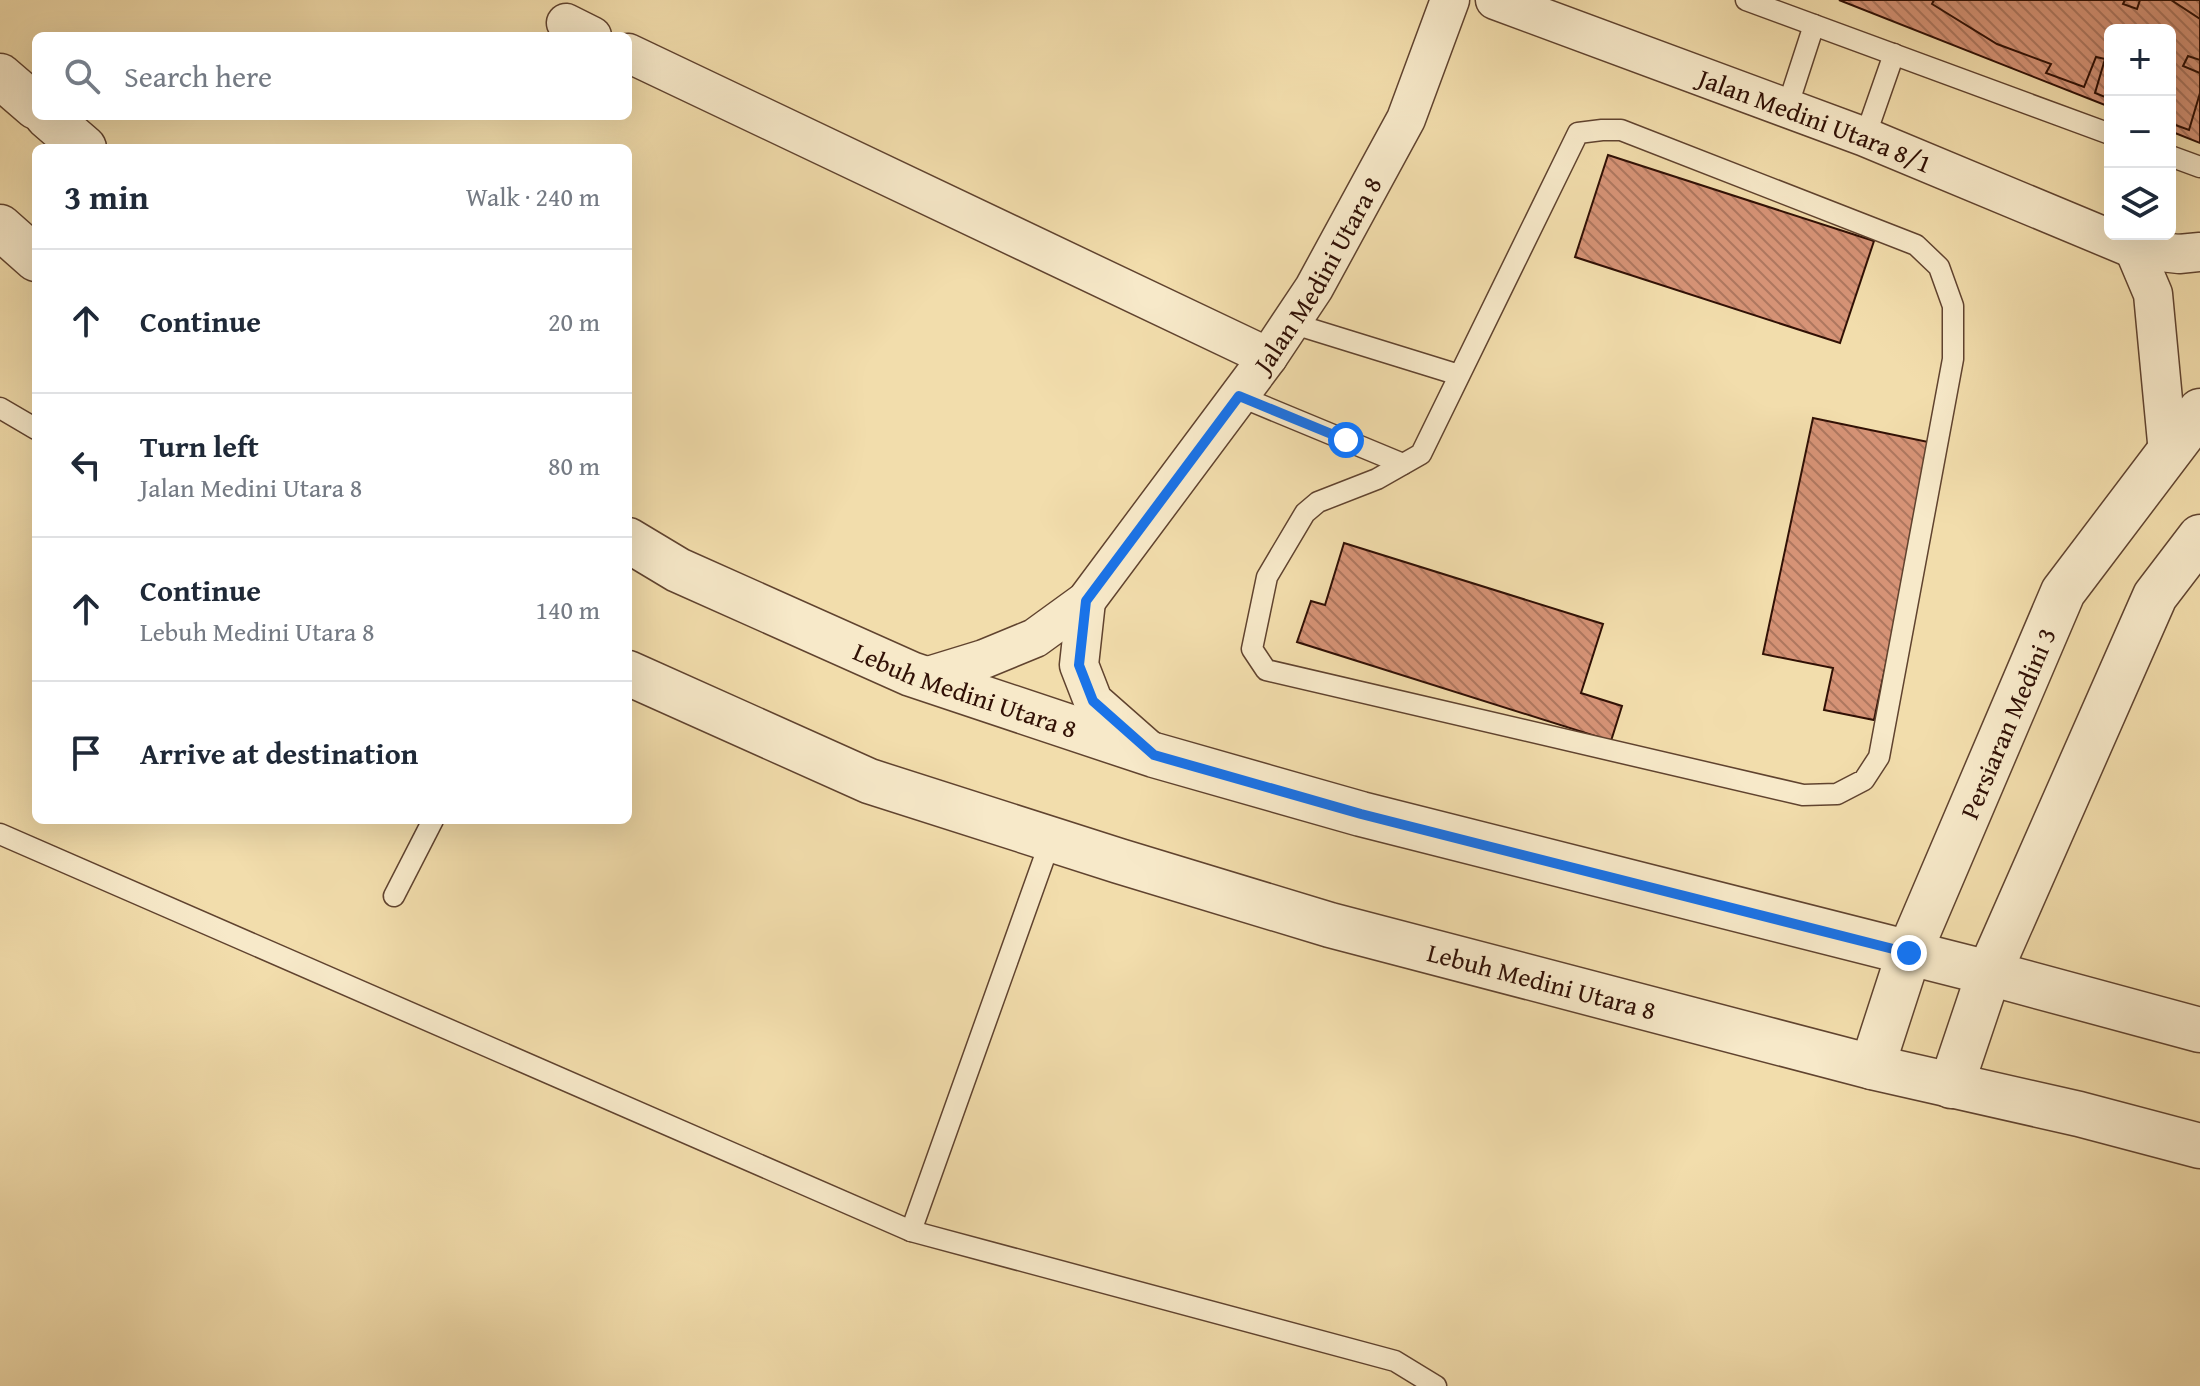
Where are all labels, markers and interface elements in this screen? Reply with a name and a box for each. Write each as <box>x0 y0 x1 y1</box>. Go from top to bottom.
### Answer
map controls <box>2104 24 2176 240</box>
button: + <box>2104 24 2176 96</box>
search box <box>32 32 632 120</box>
icon: search <box>60 54 104 98</box>
text: Search here <box>124 54 272 98</box>
street label: Jalan Medini Utara 8/1 <box>1690 56 1938 182</box>
button: − <box>2104 96 2176 168</box>
button: layers <box>2104 168 2176 240</box>
street label: Jalan Medini Utara 8 <box>1242 169 1391 383</box>
text: 3 min <box>64 172 149 221</box>
text: Walk · 240 m <box>466 177 600 216</box>
icon: ahead <box>64 299 108 343</box>
text: Continue <box>140 299 261 343</box>
text: 20 m <box>548 302 600 341</box>
route start <box>1328 422 1364 458</box>
text: Turn left <box>140 424 259 468</box>
icon: left <box>64 443 108 487</box>
text: 80 m <box>548 446 600 485</box>
text: Jalan Medini Utara 8 <box>140 468 362 507</box>
text: Continue <box>140 568 261 612</box>
icon: ahead <box>64 587 108 631</box>
text: 140 m <box>535 590 600 629</box>
text: Lebuh Medini Utara 8 <box>140 612 375 651</box>
street label: Persiaran Medini 3 <box>1949 621 2065 825</box>
street label: Lebuh Medini Utara 8 <box>847 631 1082 748</box>
icon: arrive <box>64 731 108 775</box>
text: Arrive at destination <box>140 731 418 775</box>
street label: Lebuh Medini Utara 8 <box>1423 932 1660 1029</box>
route end <box>1891 935 1927 971</box>

